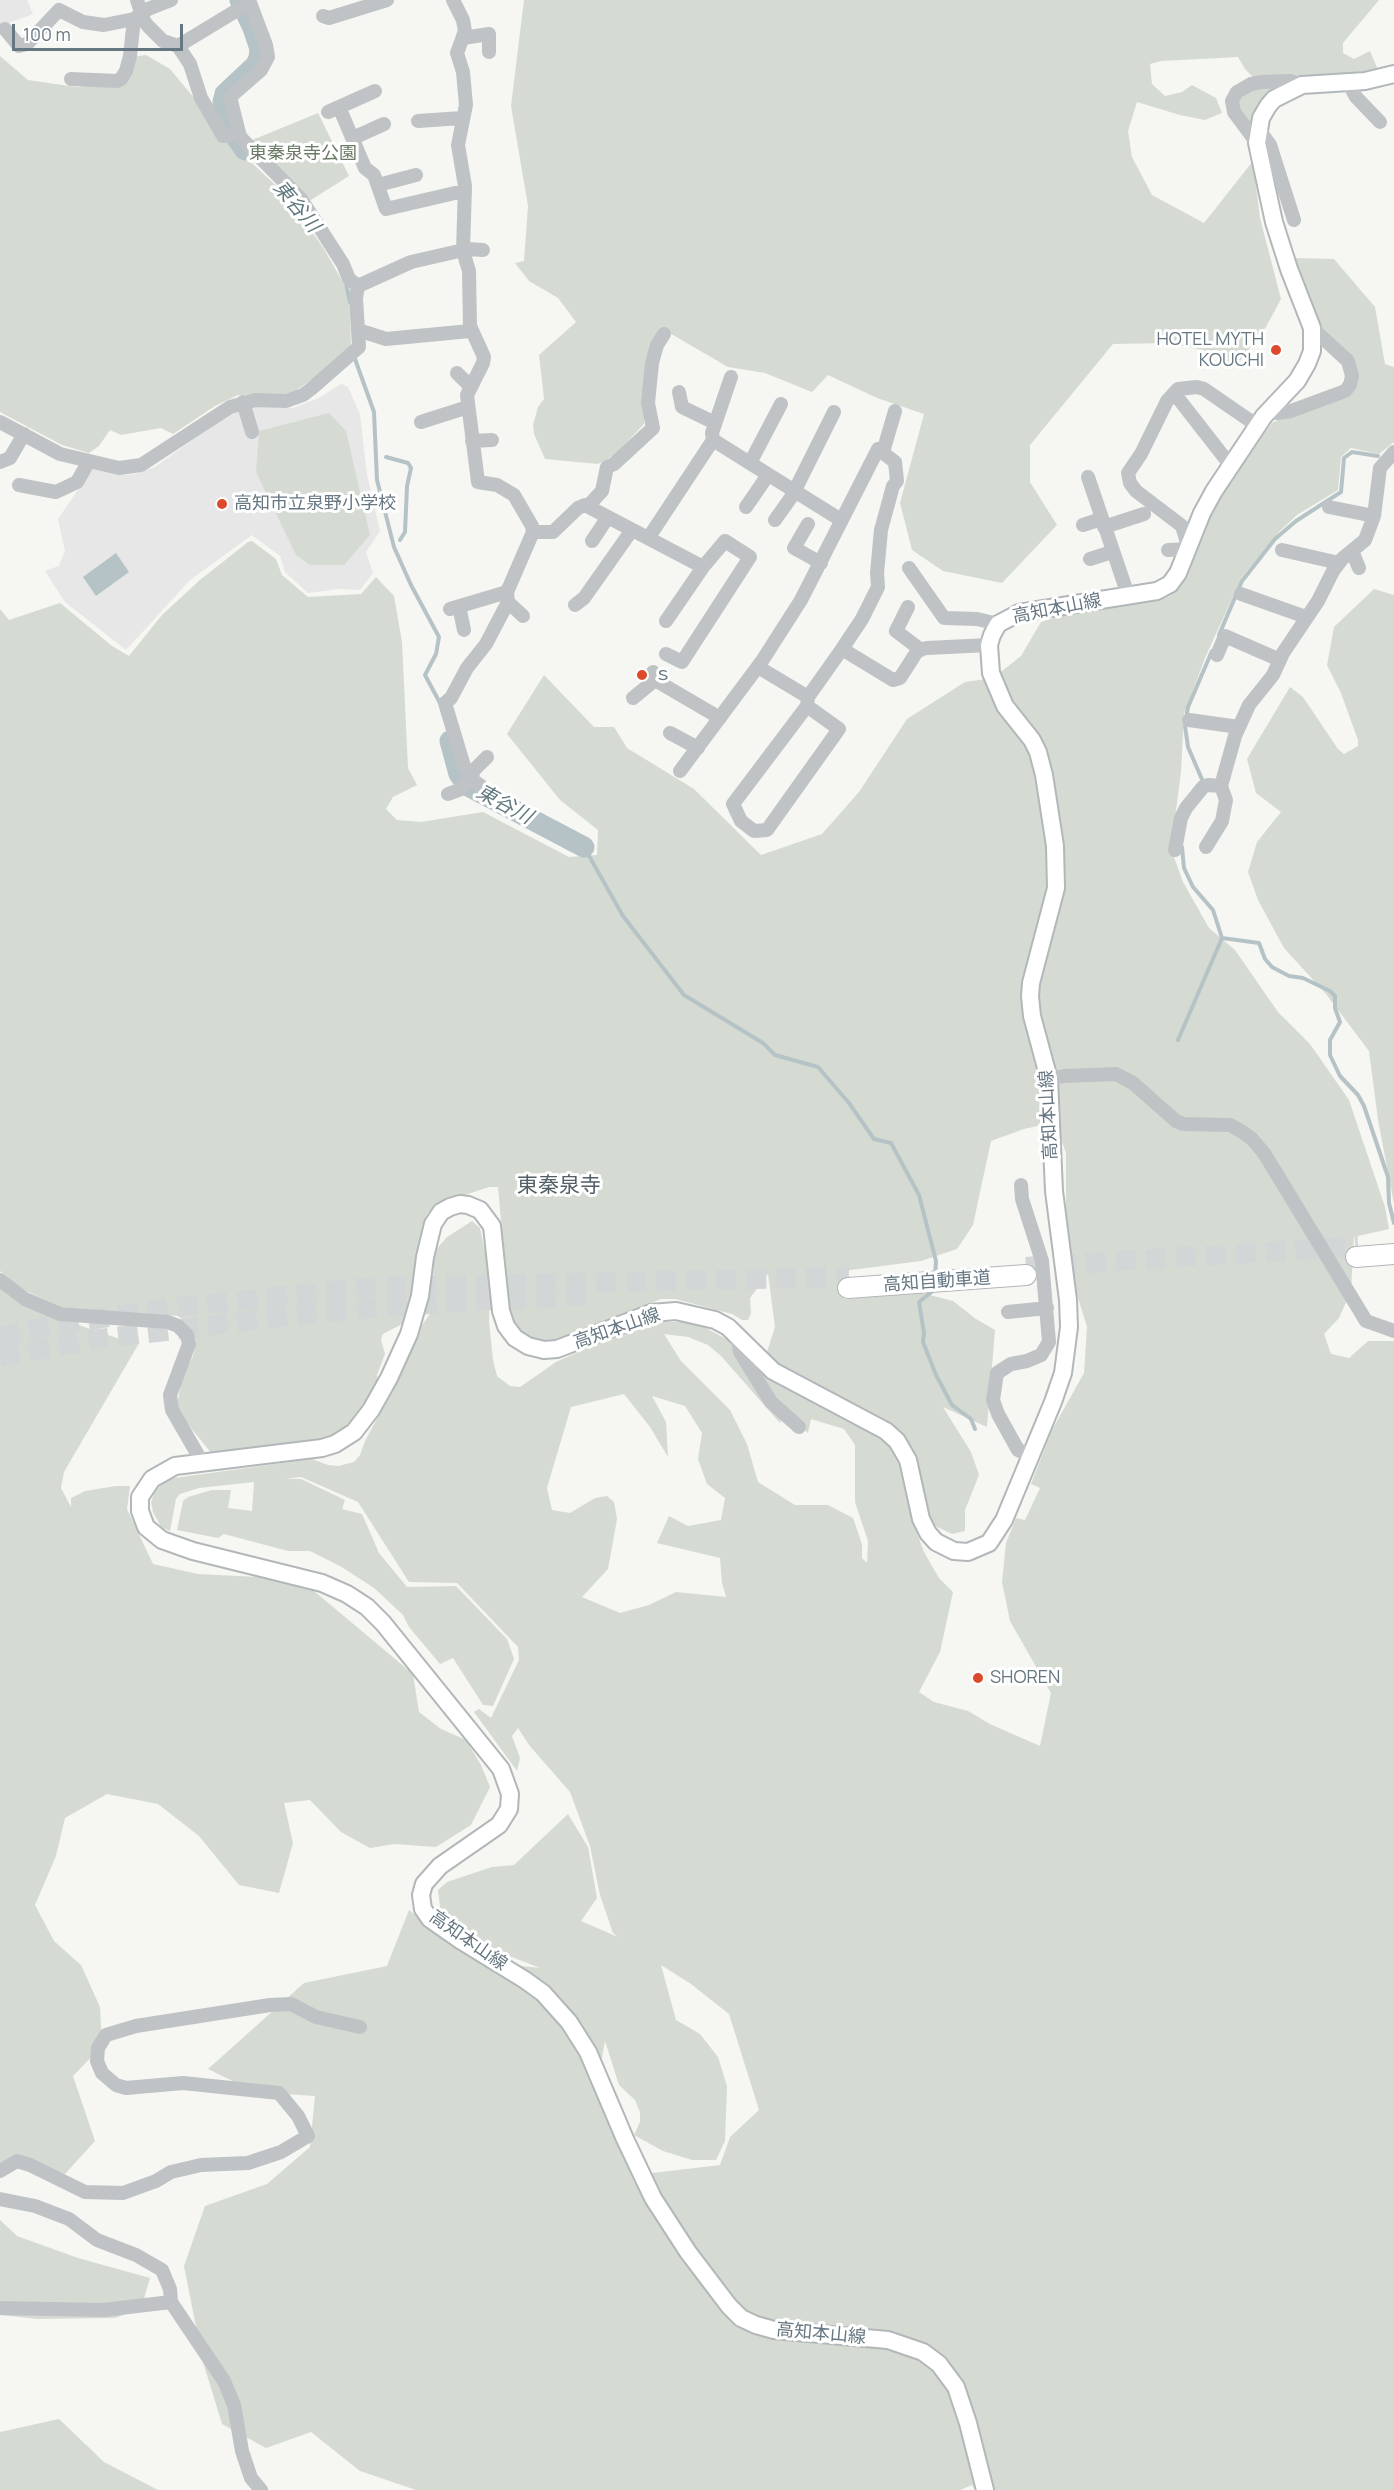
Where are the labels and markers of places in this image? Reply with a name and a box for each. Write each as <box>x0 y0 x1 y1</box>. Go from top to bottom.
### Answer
place label: HOTEL MYTH KOUCHI <box>1156 329 1264 372</box>
marker: HOTEL MYTH KOUCHI <box>1269 343 1283 357</box>
place label: 高知市立泉野小学校 <box>234 493 396 515</box>
marker: 高知市立泉野小学校 <box>215 497 229 511</box>
place label: ｓ <box>654 664 672 686</box>
marker: ｓ <box>635 668 649 682</box>
place label: SHOREN <box>990 1667 1060 1689</box>
marker: SHOREN <box>971 1671 985 1685</box>

